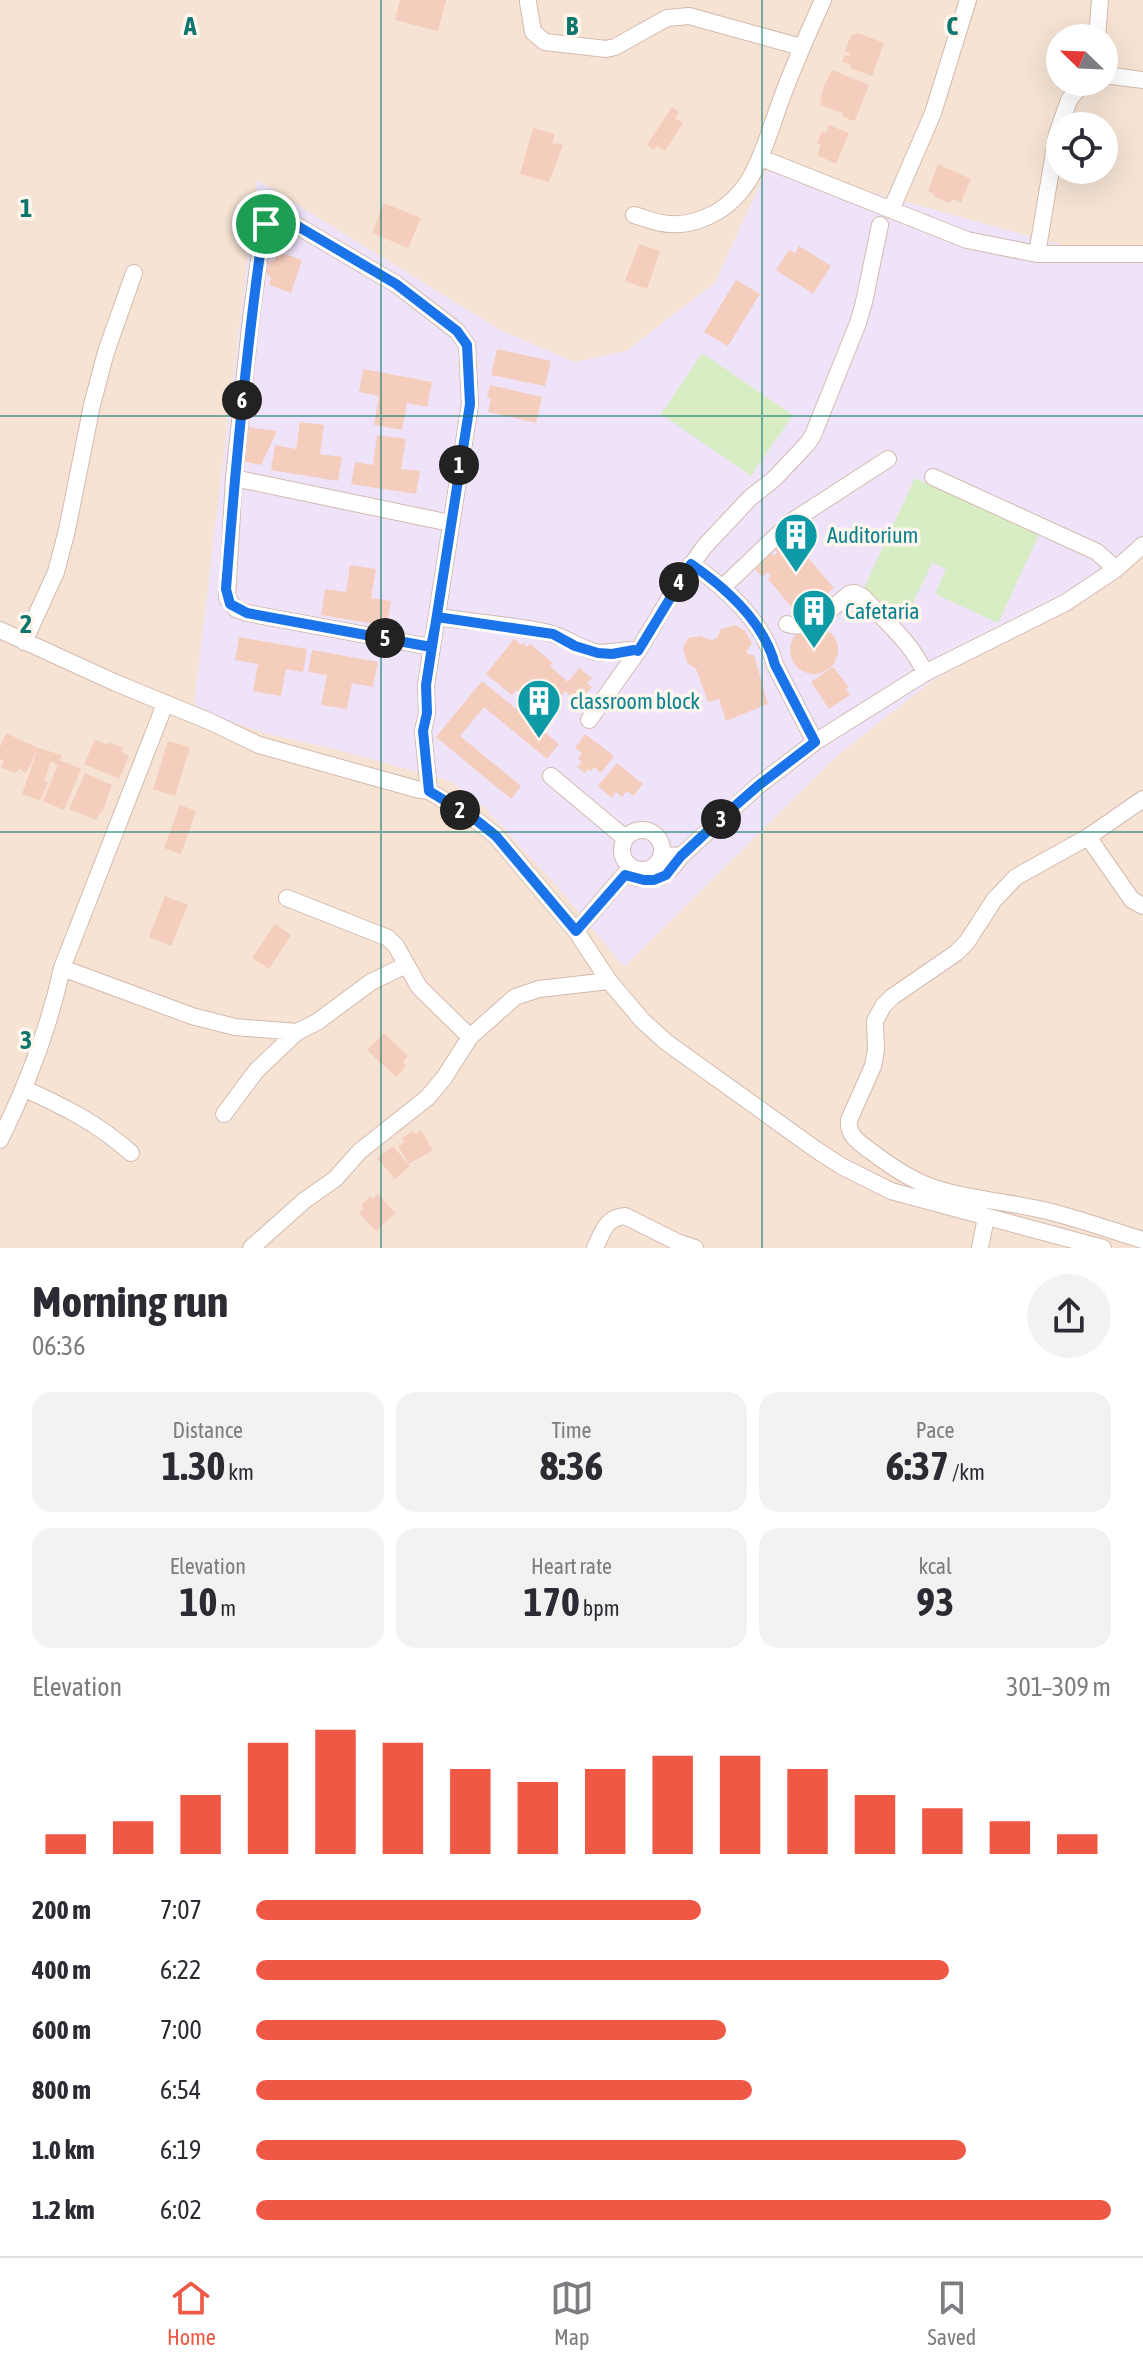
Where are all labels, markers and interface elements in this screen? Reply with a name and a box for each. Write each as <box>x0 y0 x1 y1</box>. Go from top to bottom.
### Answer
text: A <box>183 11 197 41</box>
text: B <box>566 11 579 41</box>
text: C <box>946 11 958 41</box>
north arrow <box>1046 24 1118 96</box>
map controls <box>1046 24 1118 184</box>
button: locate <box>1046 112 1118 184</box>
pin <box>232 190 300 258</box>
text: 1 <box>20 193 32 223</box>
icon: arrive <box>244 202 288 246</box>
pin: 6 <box>222 380 262 420</box>
text: 6 <box>237 387 247 413</box>
pin: 1 <box>439 445 479 485</box>
text: 1 <box>454 452 464 478</box>
building icon: Auditorium <box>772 511 820 574</box>
place label: Auditorium <box>827 522 918 548</box>
pin: 4 <box>659 562 699 602</box>
text: 4 <box>674 569 684 595</box>
building icon: Cafetaria <box>790 587 838 650</box>
place label: Cafetaria <box>845 598 920 624</box>
text: 2 <box>20 609 32 639</box>
pin: 5 <box>365 618 405 658</box>
text: 5 <box>380 625 390 651</box>
building icon: classroom block <box>515 677 563 740</box>
place label: classroom block <box>570 688 700 714</box>
pin: 2 <box>440 790 480 830</box>
text: 2 <box>455 797 465 823</box>
pin: 3 <box>701 799 741 839</box>
text: 3 <box>716 806 726 832</box>
text: 3 <box>20 1025 32 1055</box>
button: share <box>1027 1274 1111 1358</box>
text: Morning run <box>32 1276 228 1326</box>
text: 06:36 <box>32 1331 86 1361</box>
text: Distance <box>173 1417 243 1443</box>
text: Time <box>551 1417 592 1443</box>
text: Pace <box>916 1417 955 1443</box>
text: 1.30 <box>162 1443 225 1488</box>
text: 8:36 <box>540 1443 603 1488</box>
text: 6:37 <box>885 1443 949 1488</box>
text: km <box>225 1459 254 1485</box>
text: /km <box>949 1459 985 1485</box>
text: Elevation <box>170 1553 246 1579</box>
text: Heart rate <box>531 1553 612 1579</box>
text: kcal <box>918 1553 952 1579</box>
text: 10 <box>180 1579 217 1624</box>
text: 170 <box>523 1579 580 1624</box>
text: 93 <box>916 1579 954 1624</box>
text: m <box>217 1595 236 1621</box>
text: bpm <box>580 1595 620 1621</box>
text: Elevation <box>32 1672 122 1702</box>
text: 301–309 m <box>1006 1672 1111 1702</box>
text: 200 m <box>32 1895 91 1925</box>
text: 7:07 <box>160 1895 202 1925</box>
text: 400 m <box>32 1955 91 1985</box>
text: 6:22 <box>160 1955 201 1985</box>
text: 600 m <box>32 2015 91 2045</box>
text: 7:00 <box>160 2015 202 2045</box>
text: 800 m <box>32 2075 91 2105</box>
text: 6:54 <box>160 2075 201 2105</box>
text: 1.0 km <box>32 2135 95 2165</box>
text: 6:19 <box>160 2135 201 2165</box>
text: 1.2 km <box>32 2195 95 2225</box>
text: 6:02 <box>160 2195 202 2225</box>
tab: Home <box>167 2276 216 2350</box>
tab: Map <box>550 2276 594 2350</box>
tab: Saved <box>927 2276 976 2350</box>

